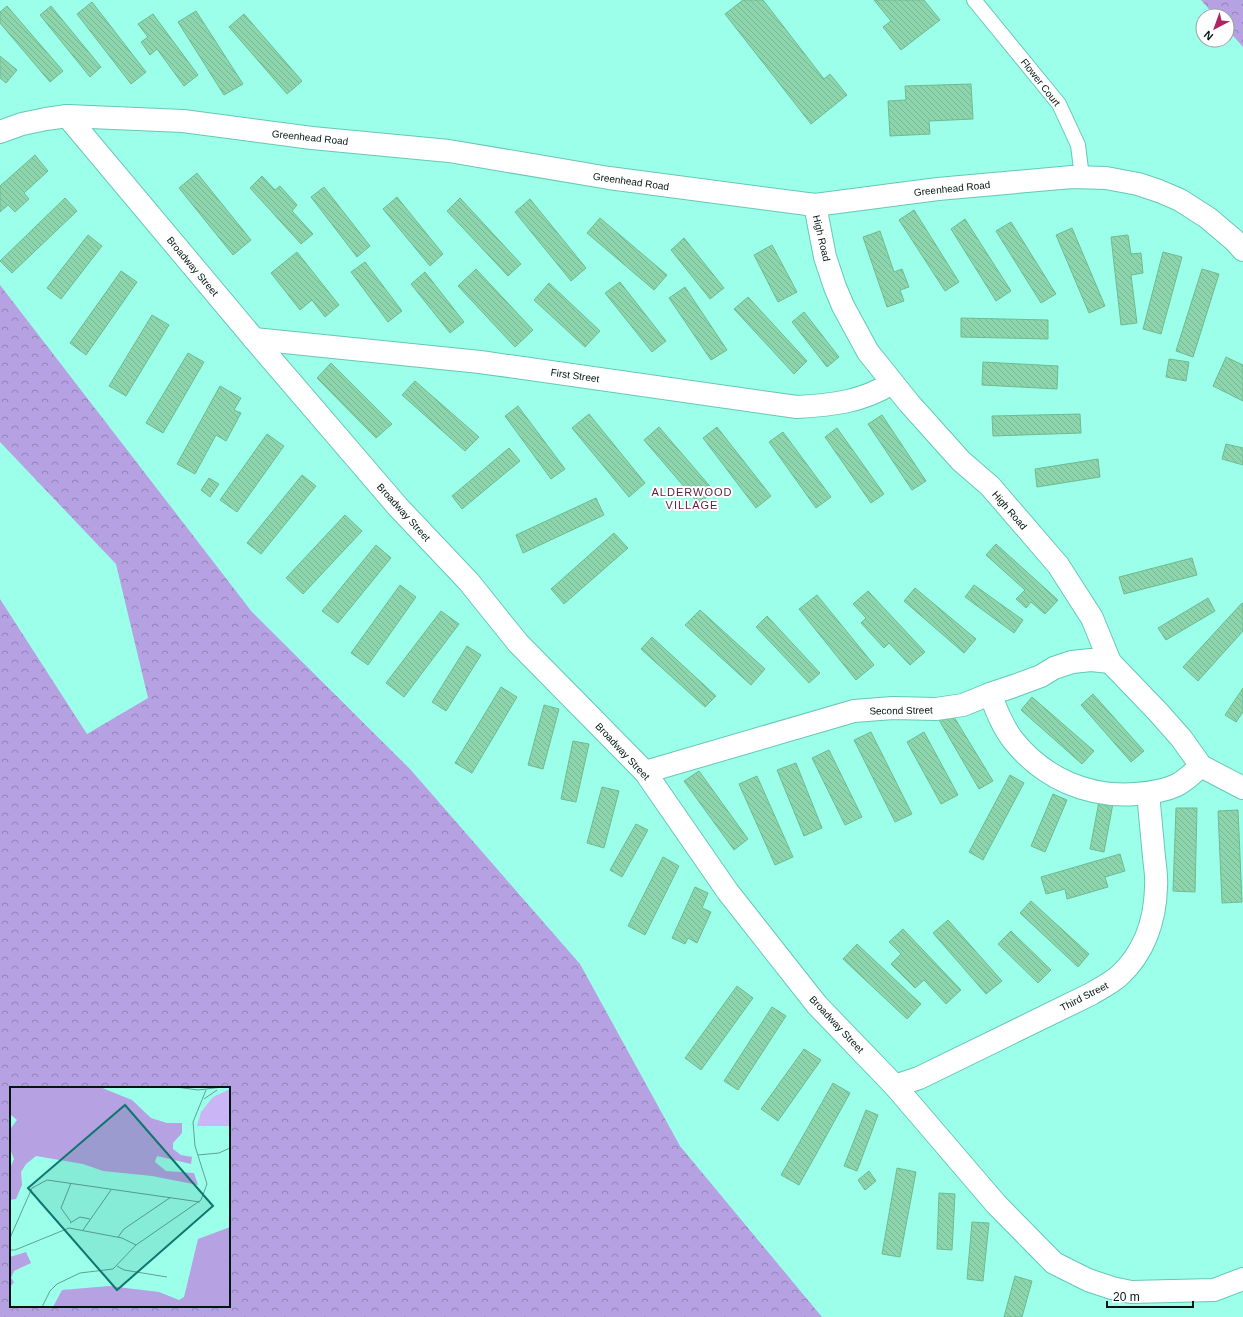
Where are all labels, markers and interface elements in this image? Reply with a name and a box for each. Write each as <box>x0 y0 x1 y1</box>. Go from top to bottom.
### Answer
north arrow <box>1195 8 1235 48</box>
text: N <box>1201 28 1215 43</box>
street label: Flower Court <box>1019 56 1063 108</box>
street label: Greenhead Road <box>271 128 349 147</box>
street label: Greenhead Road <box>592 171 670 192</box>
street label: Greenhead Road <box>913 179 991 198</box>
street label: High Road <box>811 214 832 262</box>
street label: Broadway Street <box>165 234 221 298</box>
street label: First Street <box>550 367 600 384</box>
street label: Broadway Street <box>375 481 433 544</box>
district label: ALDERWOOD VILLAGE <box>652 486 732 511</box>
street label: High Road <box>990 489 1029 532</box>
street label: Second Street <box>869 704 933 717</box>
street label: Broadway Street <box>593 721 652 782</box>
street label: Third Street <box>1058 980 1110 1013</box>
street label: Broadway Street <box>807 994 866 1055</box>
inset map <box>10 1087 230 1307</box>
scale bar <box>1107 1283 1193 1309</box>
text: 20 m <box>1113 1290 1140 1304</box>

